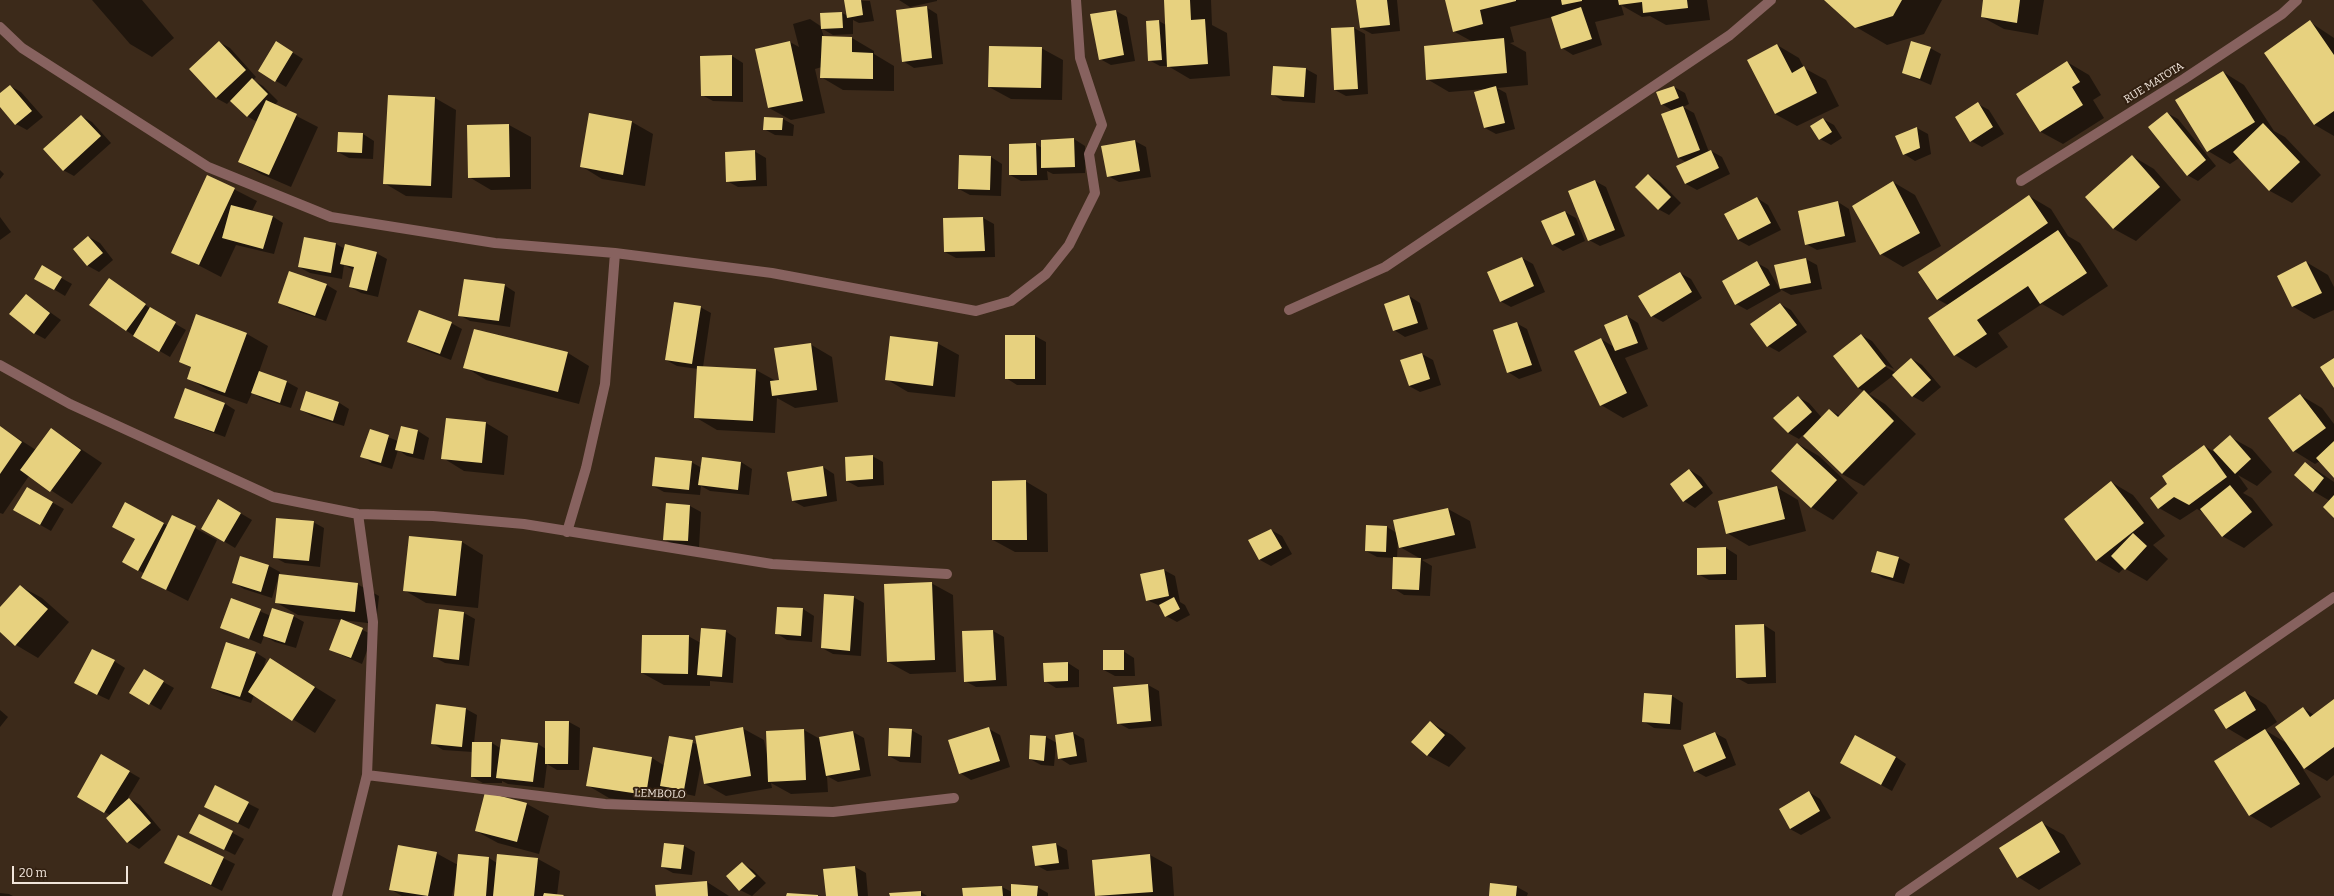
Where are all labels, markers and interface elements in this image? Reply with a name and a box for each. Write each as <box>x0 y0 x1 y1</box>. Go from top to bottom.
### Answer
street label: RUE MATOTA <box>2122 59 2186 107</box>
street label: LEMBOLO <box>634 787 686 801</box>
scale bar <box>14 858 130 884</box>
text: 20 m <box>19 866 47 880</box>

